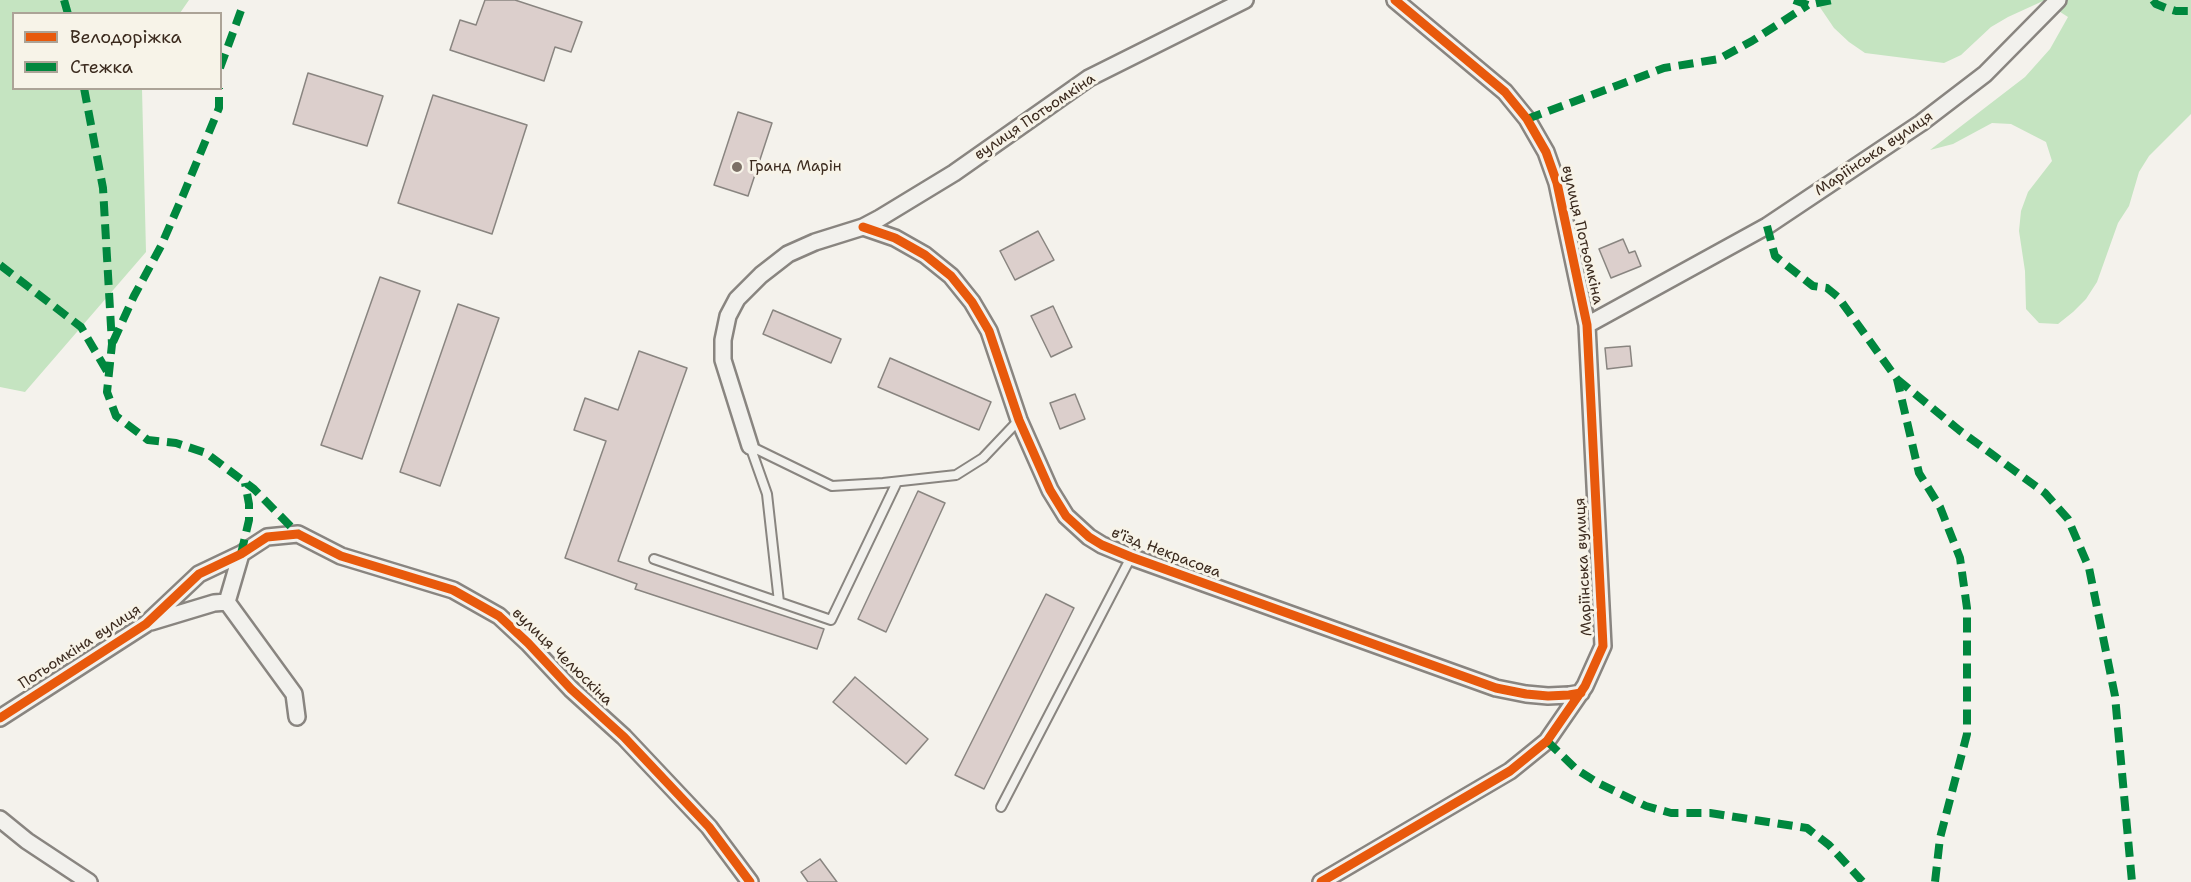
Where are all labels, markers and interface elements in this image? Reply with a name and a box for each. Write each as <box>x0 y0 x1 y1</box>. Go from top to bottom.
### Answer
legend <box>12 12 222 90</box>
text: Велодоріжка <box>70 25 182 49</box>
text: Стежка <box>70 55 133 79</box>
street label: вулиця Потьомкіна <box>971 70 1099 164</box>
street label: Маріїнська вулиця <box>1811 108 1937 200</box>
place label: Гранд Марін <box>749 158 842 176</box>
marker: Гранд Марін <box>730 160 744 174</box>
street label: вулиця Потьомкіна <box>1557 164 1607 306</box>
street label: Маріїнська вулиця <box>1571 497 1597 637</box>
street label: в'їзд Некрасова <box>1109 524 1223 582</box>
street label: Потьомкіна вулиця <box>16 601 144 693</box>
street label: вулиця Челюскіна <box>508 604 616 710</box>

